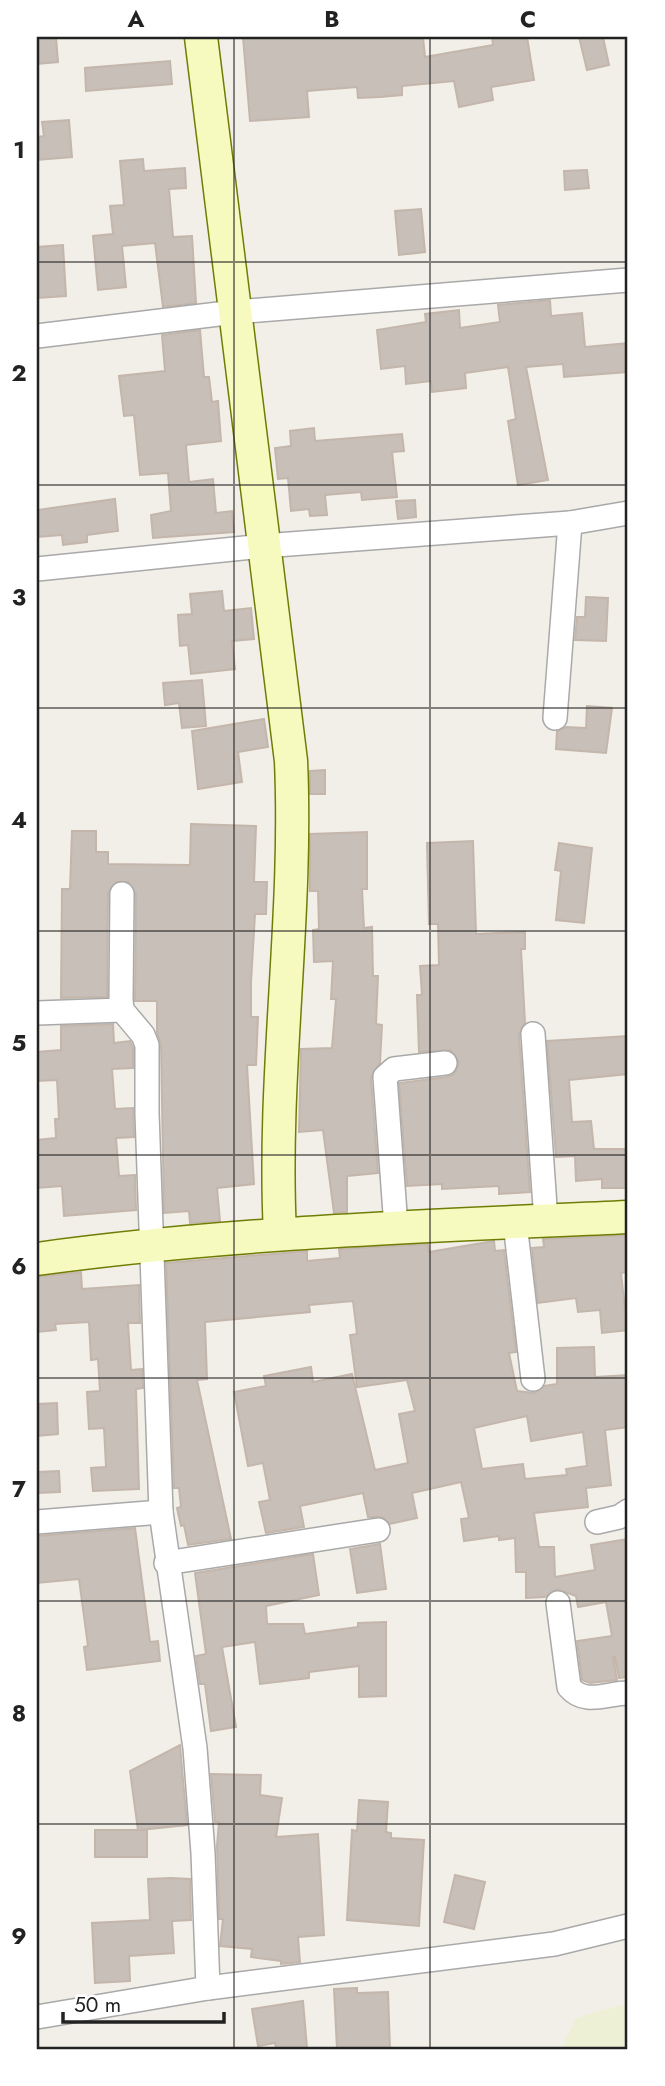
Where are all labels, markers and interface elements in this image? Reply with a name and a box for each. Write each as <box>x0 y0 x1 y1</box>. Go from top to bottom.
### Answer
text: A <box>127 2 145 36</box>
text: B <box>324 2 340 36</box>
text: C <box>520 2 536 36</box>
text: 1 <box>13 133 25 167</box>
text: 2 <box>11 356 27 390</box>
text: 3 <box>12 580 26 614</box>
text: 4 <box>11 803 27 837</box>
text: 5 <box>12 1026 26 1060</box>
text: 6 <box>11 1249 27 1283</box>
text: 7 <box>12 1472 26 1506</box>
text: 8 <box>12 1696 26 1730</box>
text: 9 <box>11 1919 27 1953</box>
scale bar <box>63 1981 224 2025</box>
text: 50 m <box>74 1990 121 2020</box>

